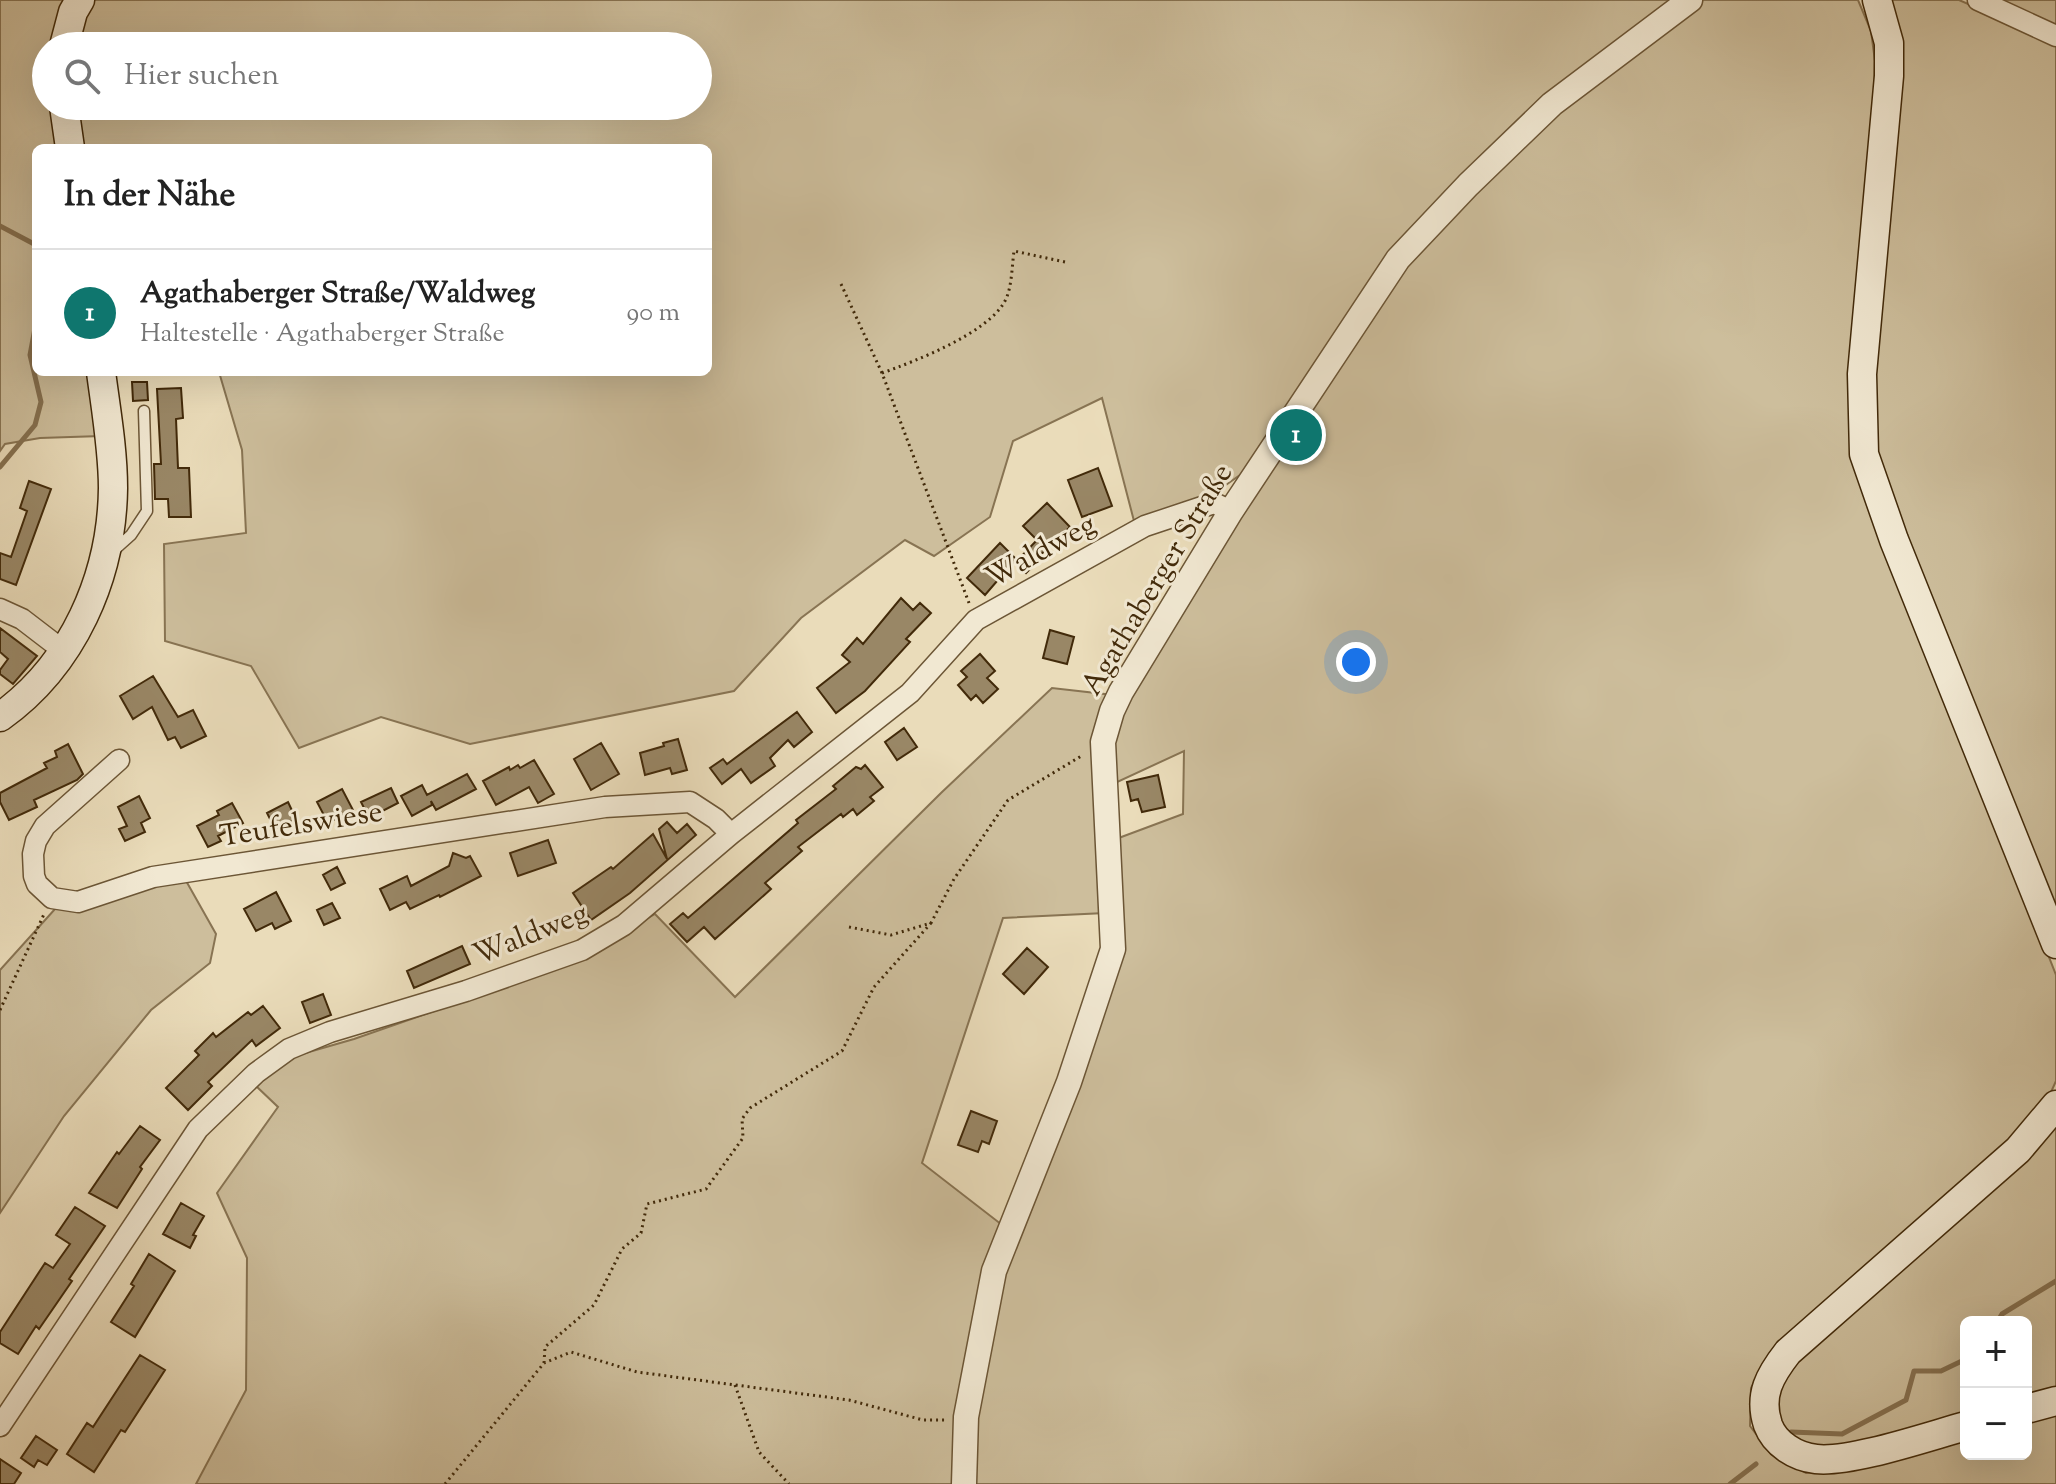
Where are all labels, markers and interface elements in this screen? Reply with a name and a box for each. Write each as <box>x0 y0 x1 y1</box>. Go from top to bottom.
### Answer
search box <box>32 32 712 120</box>
icon: search <box>60 54 104 98</box>
text: Hier suchen <box>124 55 279 98</box>
text: In der Nähe <box>64 172 235 221</box>
text: Agathaberger Straße/Waldweg <box>140 273 535 316</box>
text: 1 <box>86 295 94 332</box>
text: 90 m <box>627 295 680 332</box>
text: Haltestelle · Agathaberger Straße <box>140 316 505 353</box>
pin: 1 <box>1270 405 1322 465</box>
street label: Agathaberger Straße <box>1072 456 1245 705</box>
street label: Waldweg <box>978 504 1104 600</box>
your location <box>1336 642 1376 682</box>
street label: Teufelswiese <box>217 791 386 860</box>
street label: Waldweg <box>467 893 595 978</box>
map controls <box>1960 1316 2032 1460</box>
button: + <box>1960 1316 2032 1388</box>
button: − <box>1960 1388 2032 1460</box>

